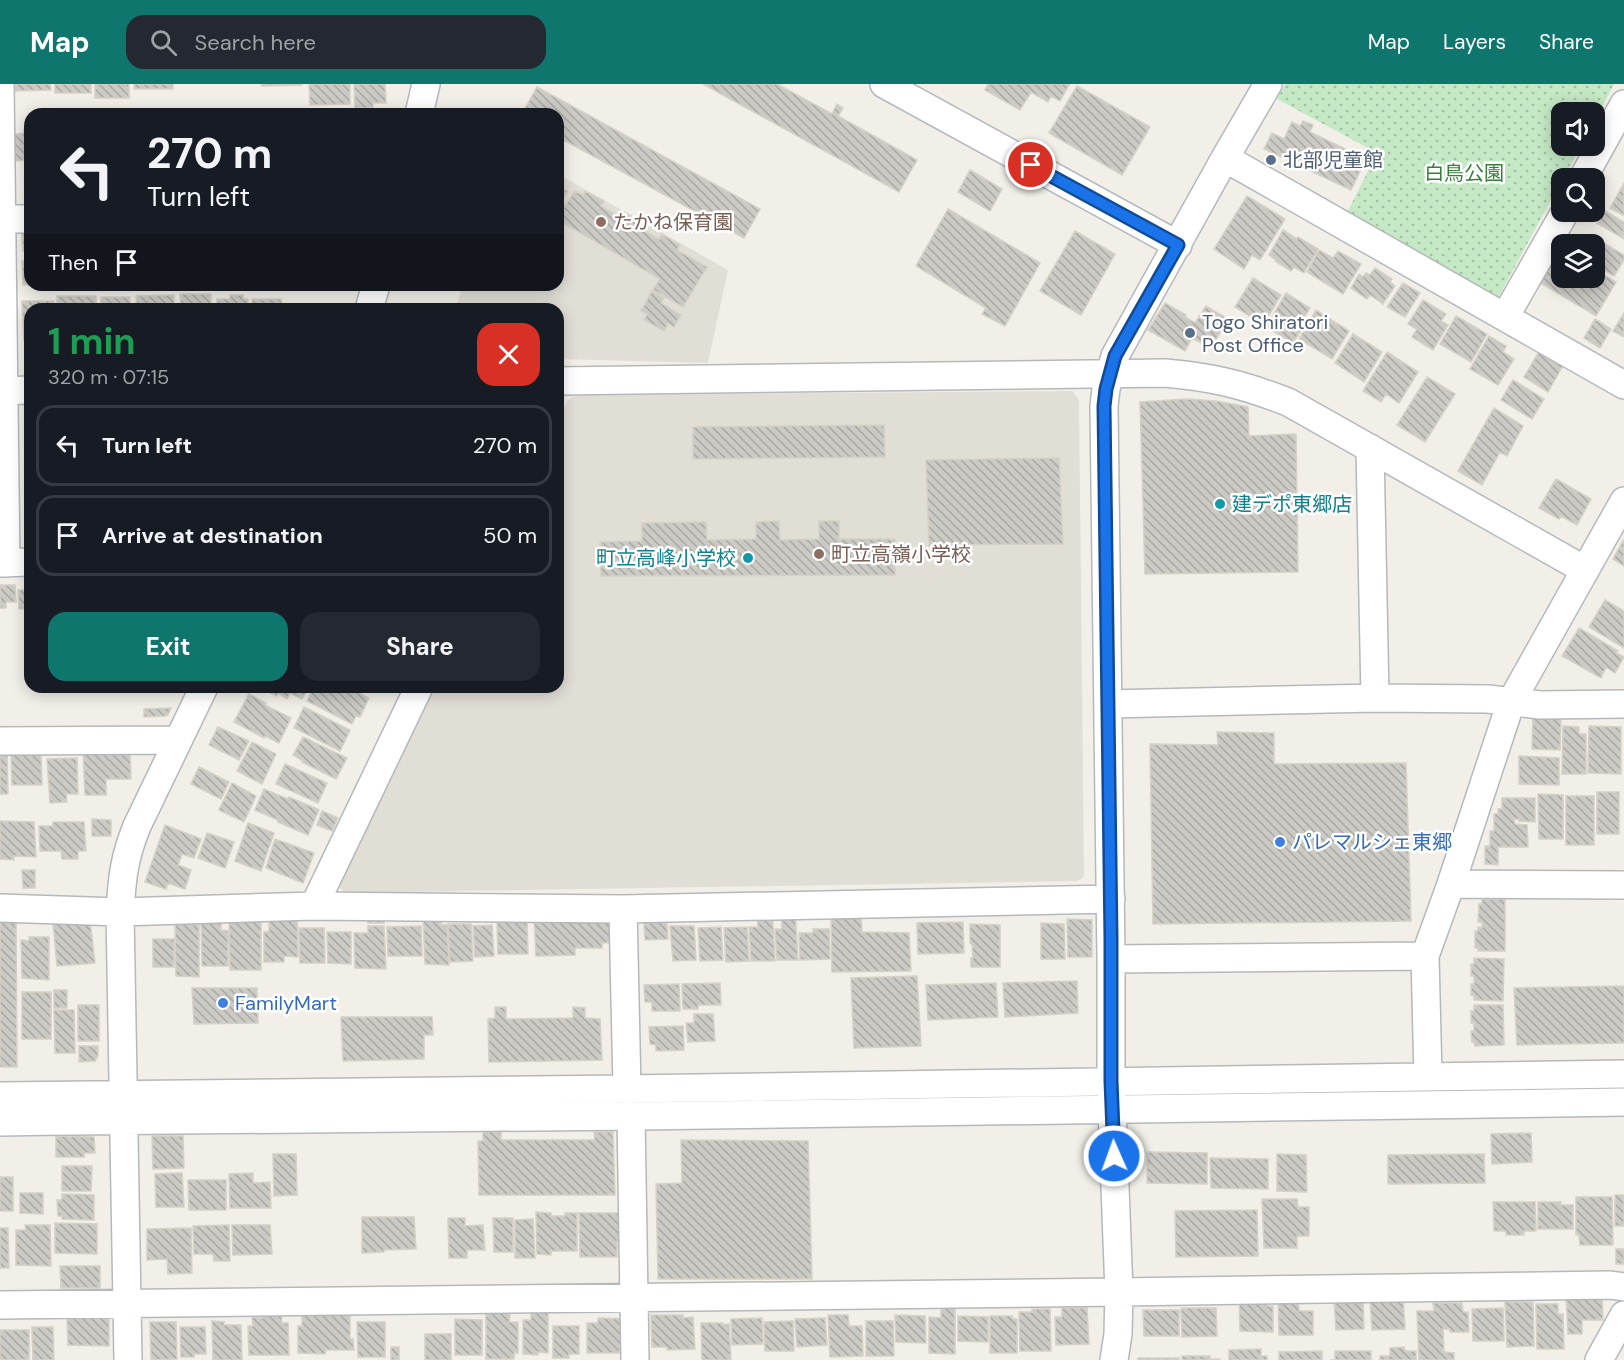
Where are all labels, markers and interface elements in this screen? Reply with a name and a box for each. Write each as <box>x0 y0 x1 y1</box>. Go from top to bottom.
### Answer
search box <box>126 15 546 69</box>
text: Map <box>30 24 90 61</box>
icon: search <box>147 26 180 59</box>
text: Search here <box>195 28 316 57</box>
text: Map <box>1368 28 1410 56</box>
text: Layers <box>1443 28 1506 56</box>
text: Share <box>1539 28 1594 56</box>
map controls <box>1551 102 1605 288</box>
button: sound <box>1551 102 1605 156</box>
text: 270 m <box>147 126 272 181</box>
icon: left <box>48 132 126 210</box>
pin <box>1005 139 1056 190</box>
place label: 北部児童館 <box>1283 147 1383 173</box>
icon: arrive <box>1014 148 1047 181</box>
marker: 北部児童館 <box>1264 153 1278 167</box>
park label: 白鳥公園 <box>1424 160 1504 186</box>
button: search <box>1551 168 1605 222</box>
text: Turn left <box>147 179 250 214</box>
place label: たかね保育園 <box>613 209 733 235</box>
marker: たかね保育園 <box>594 215 608 229</box>
button: layers <box>1551 234 1605 288</box>
icon: arrive <box>110 246 143 279</box>
text: Then <box>48 248 98 277</box>
place label: Togo Shiratori Post Office <box>1202 309 1328 358</box>
text: 1 min <box>48 318 136 365</box>
button: close <box>477 323 540 386</box>
marker: Togo Shiratori Post Office <box>1183 326 1197 340</box>
text: 320 m · 07:15 <box>48 364 169 390</box>
icon: left <box>51 429 84 462</box>
text: Turn left <box>102 431 192 460</box>
text: 270 m <box>473 431 537 460</box>
place label: 建デポ東郷店 <box>1232 491 1352 517</box>
marker: 建デポ東郷店 <box>1213 497 1227 511</box>
icon: arrive <box>51 519 84 552</box>
text: Arrive at destination <box>102 521 323 550</box>
text: 50 m <box>483 521 537 550</box>
place label: 町立高嶺小学校 <box>831 541 971 567</box>
place label: 町立高峰小学校 <box>596 545 736 571</box>
marker: 町立高嶺小学校 <box>812 547 826 561</box>
marker: 町立高峰小学校 <box>741 551 755 565</box>
button: Exit <box>48 612 288 681</box>
button: Share <box>300 612 540 681</box>
place label: パレマルシェ東郷 <box>1292 829 1452 855</box>
marker: パレマルシェ東郷 <box>1273 835 1287 849</box>
place label: FamilyMart <box>235 990 337 1016</box>
marker: FamilyMart <box>216 996 230 1010</box>
position arrow <box>1082 1124 1146 1188</box>

